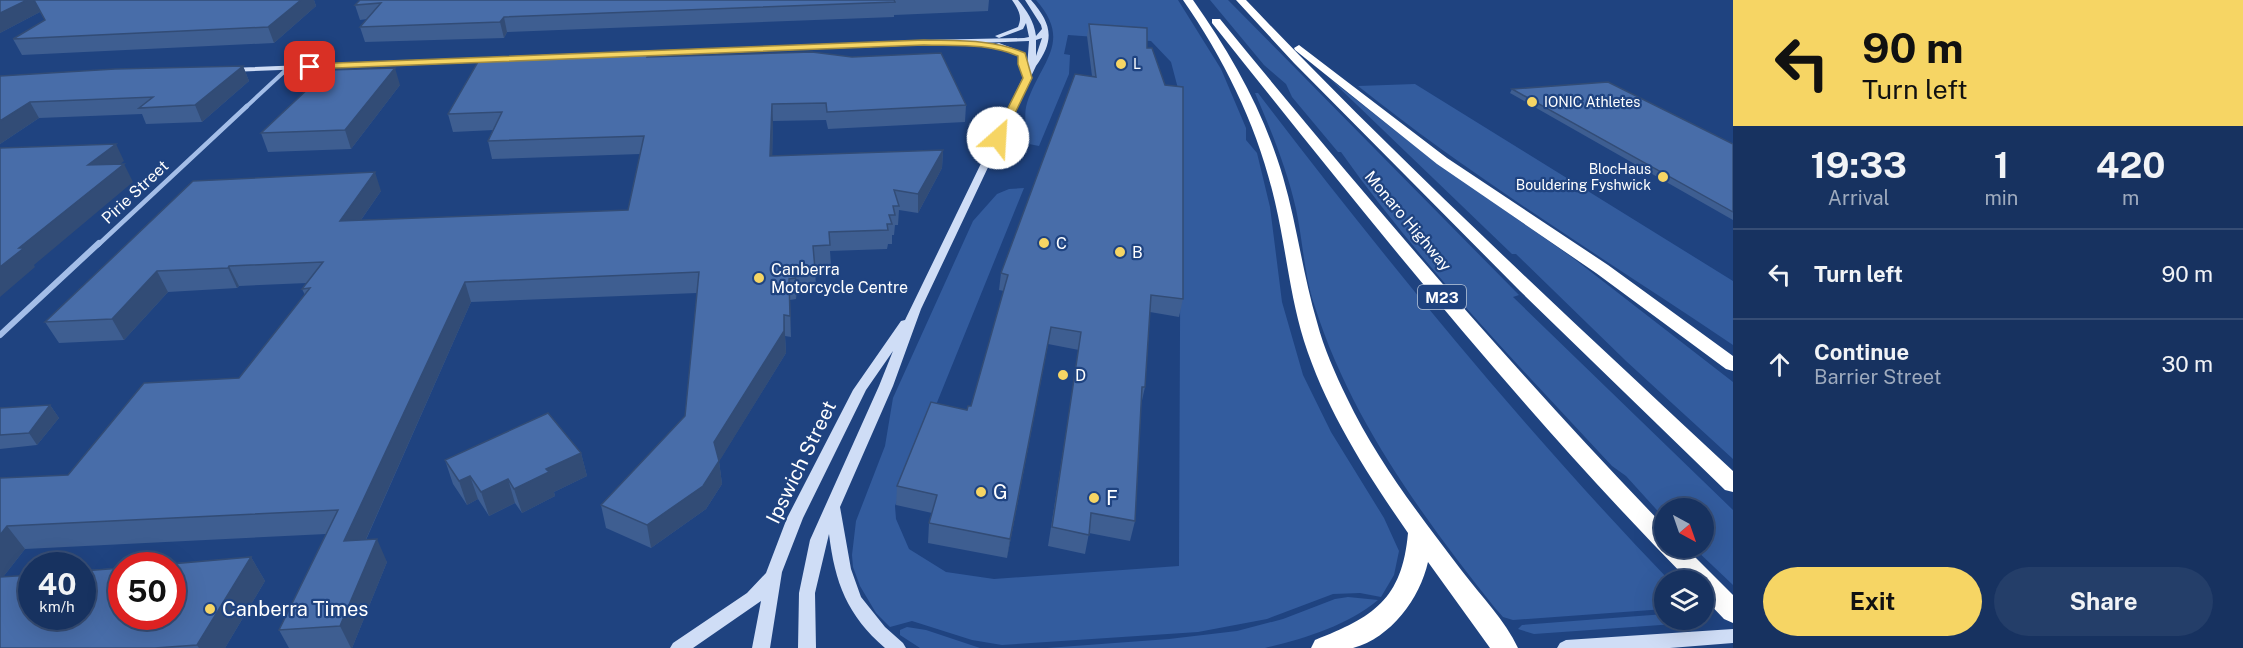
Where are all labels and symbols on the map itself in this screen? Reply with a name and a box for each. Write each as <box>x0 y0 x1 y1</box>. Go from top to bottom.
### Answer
pin <box>284 41 335 92</box>
place label: L <box>1133 56 1141 72</box>
marker: L <box>1114 57 1128 71</box>
place label: IONIC Athletes <box>1544 94 1640 110</box>
marker: IONIC Athletes <box>1525 95 1539 109</box>
position arrow <box>966 106 1030 170</box>
street label: Pirie Street <box>98 156 172 228</box>
place label: BlocHaus Bouldering Fyshwick <box>1516 161 1651 193</box>
street label: Monaro Highway <box>1361 167 1456 275</box>
marker: BlocHaus Bouldering Fyshwick <box>1656 170 1670 184</box>
place label: C <box>1056 234 1067 253</box>
marker: C <box>1037 236 1051 250</box>
place label: B <box>1132 243 1143 262</box>
marker: B <box>1113 245 1127 259</box>
place label: Canberra Motorcycle Centre <box>771 260 908 297</box>
marker: Canberra Motorcycle Centre <box>752 271 766 285</box>
road number: M23 <box>1418 285 1466 309</box>
place label: D <box>1075 366 1086 385</box>
marker: D <box>1056 368 1070 382</box>
street label: Ipswich Street <box>761 397 841 527</box>
place label: G <box>993 480 1008 504</box>
marker: G <box>974 485 988 499</box>
place label: F <box>1106 486 1118 510</box>
marker: F <box>1087 491 1101 505</box>
north arrow <box>1654 498 1714 558</box>
speed limit sign: 50 <box>108 552 186 630</box>
place label: Canberra Times <box>222 597 368 621</box>
marker: Canberra Times <box>203 602 217 616</box>

